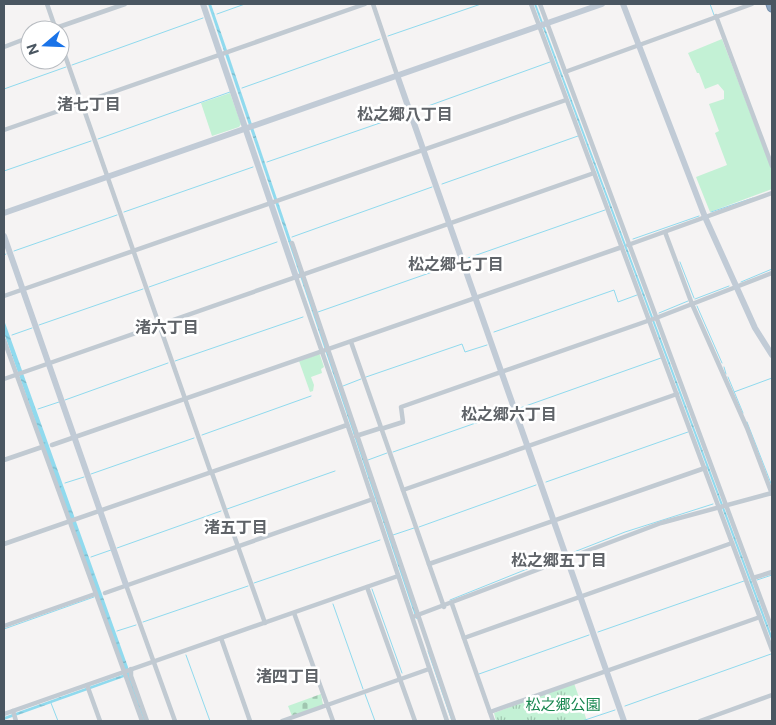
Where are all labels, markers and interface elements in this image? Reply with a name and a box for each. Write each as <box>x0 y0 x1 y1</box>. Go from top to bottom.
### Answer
north arrow <box>20 20 70 70</box>
text: N <box>23 41 42 57</box>
district label: 渚七丁目 <box>57 95 121 114</box>
district label: 松之郷八丁目 <box>357 105 453 124</box>
district label: 松之郷七丁目 <box>408 255 504 274</box>
district label: 渚六丁目 <box>135 318 199 337</box>
district label: 松之郷六丁目 <box>461 405 557 424</box>
district label: 渚五丁目 <box>204 518 268 537</box>
district label: 松之郷五丁目 <box>511 551 607 570</box>
district label: 渚四丁目 <box>256 667 320 686</box>
park label: 松之郷公園 <box>525 696 601 713</box>

